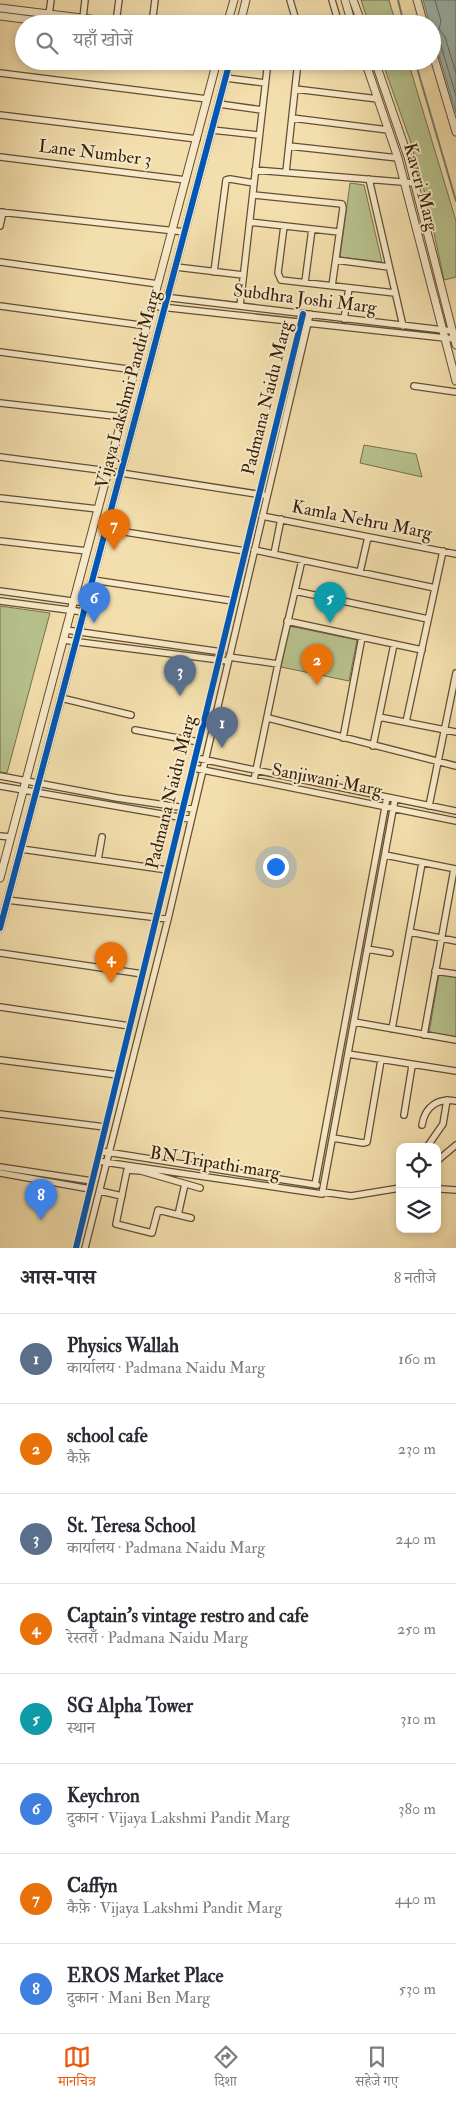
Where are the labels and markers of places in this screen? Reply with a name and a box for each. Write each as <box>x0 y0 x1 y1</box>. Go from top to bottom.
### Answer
pin: 7 <box>98 509 130 550</box>
pin: 6 <box>78 582 110 623</box>
pin: 5 <box>314 582 346 623</box>
pin: 2 <box>301 644 333 685</box>
pin: 3 <box>164 655 196 696</box>
pin: 1 <box>206 707 238 748</box>
pin: 4 <box>95 942 127 983</box>
pin: 8 <box>25 1179 57 1220</box>

